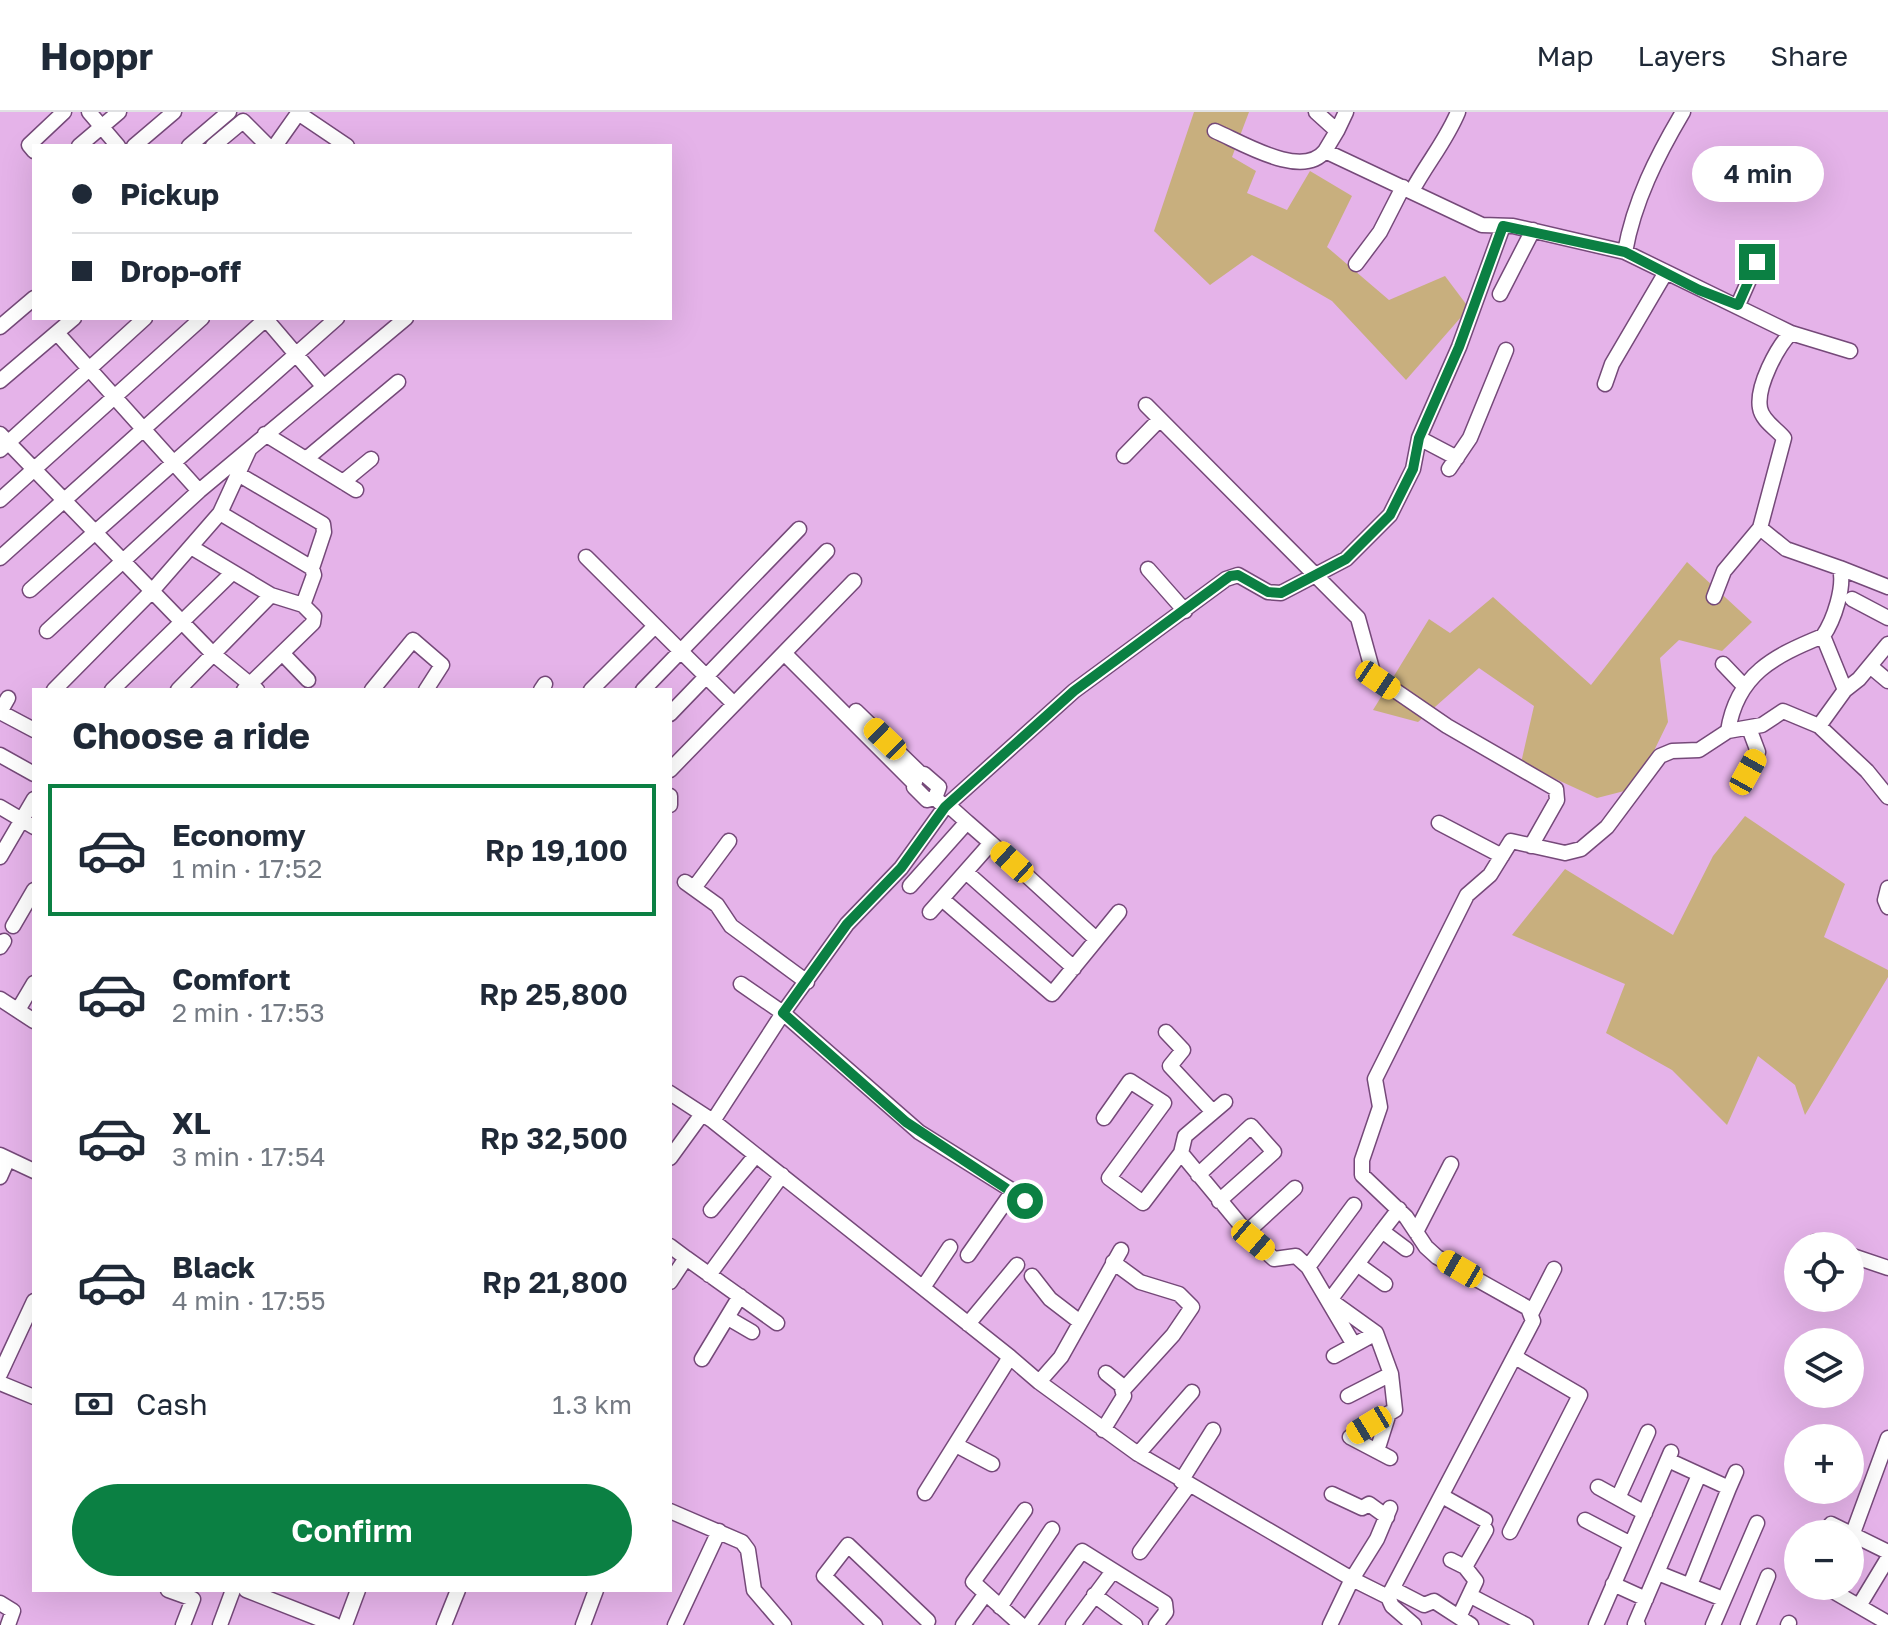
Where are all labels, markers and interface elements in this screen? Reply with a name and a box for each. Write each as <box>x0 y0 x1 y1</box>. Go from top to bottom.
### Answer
text: Hoppr <box>40 33 153 78</box>
text: Map <box>1536 39 1594 72</box>
text: Layers <box>1638 39 1726 72</box>
text: Share <box>1770 39 1848 72</box>
callout: 4 min <box>1691 146 1823 202</box>
text: 4 min <box>1724 158 1792 189</box>
text: Pickup <box>120 176 219 212</box>
route end <box>1739 244 1775 280</box>
text: Drop-off <box>120 253 241 289</box>
car <box>1351 657 1405 703</box>
text: Choose a ride <box>72 714 310 757</box>
car <box>859 714 911 764</box>
car <box>1726 745 1770 799</box>
icon: car <box>76 814 148 886</box>
text: Economy <box>172 817 306 853</box>
text: Rp 19,100 <box>485 832 628 868</box>
car <box>986 837 1038 887</box>
text: 1 min · 17:52 <box>172 853 322 884</box>
icon: car <box>76 958 148 1030</box>
text: Comfort <box>172 961 291 997</box>
text: Rp 25,800 <box>479 976 628 1012</box>
text: 2 min · 17:53 <box>172 997 325 1028</box>
icon: car <box>76 1102 148 1174</box>
text: XL <box>172 1105 211 1141</box>
text: Rp 32,500 <box>480 1120 628 1156</box>
text: 3 min · 17:54 <box>172 1141 326 1172</box>
route start <box>1007 1183 1043 1219</box>
car <box>1227 1215 1279 1265</box>
map controls <box>1784 1232 1864 1600</box>
button: locate <box>1784 1232 1864 1312</box>
icon: car <box>76 1246 148 1318</box>
car <box>1433 1247 1487 1291</box>
text: Black <box>172 1249 255 1285</box>
text: Rp 21,800 <box>482 1264 628 1300</box>
text: 4 min · 17:55 <box>172 1285 325 1316</box>
button: layers <box>1784 1328 1864 1408</box>
icon: cash <box>72 1382 116 1426</box>
text: Cash <box>136 1386 208 1422</box>
text: 1.3 km <box>552 1389 632 1420</box>
car <box>1342 1402 1396 1448</box>
button: + <box>1784 1424 1864 1504</box>
button: Confirm <box>72 1484 632 1576</box>
button: − <box>1784 1520 1864 1600</box>

